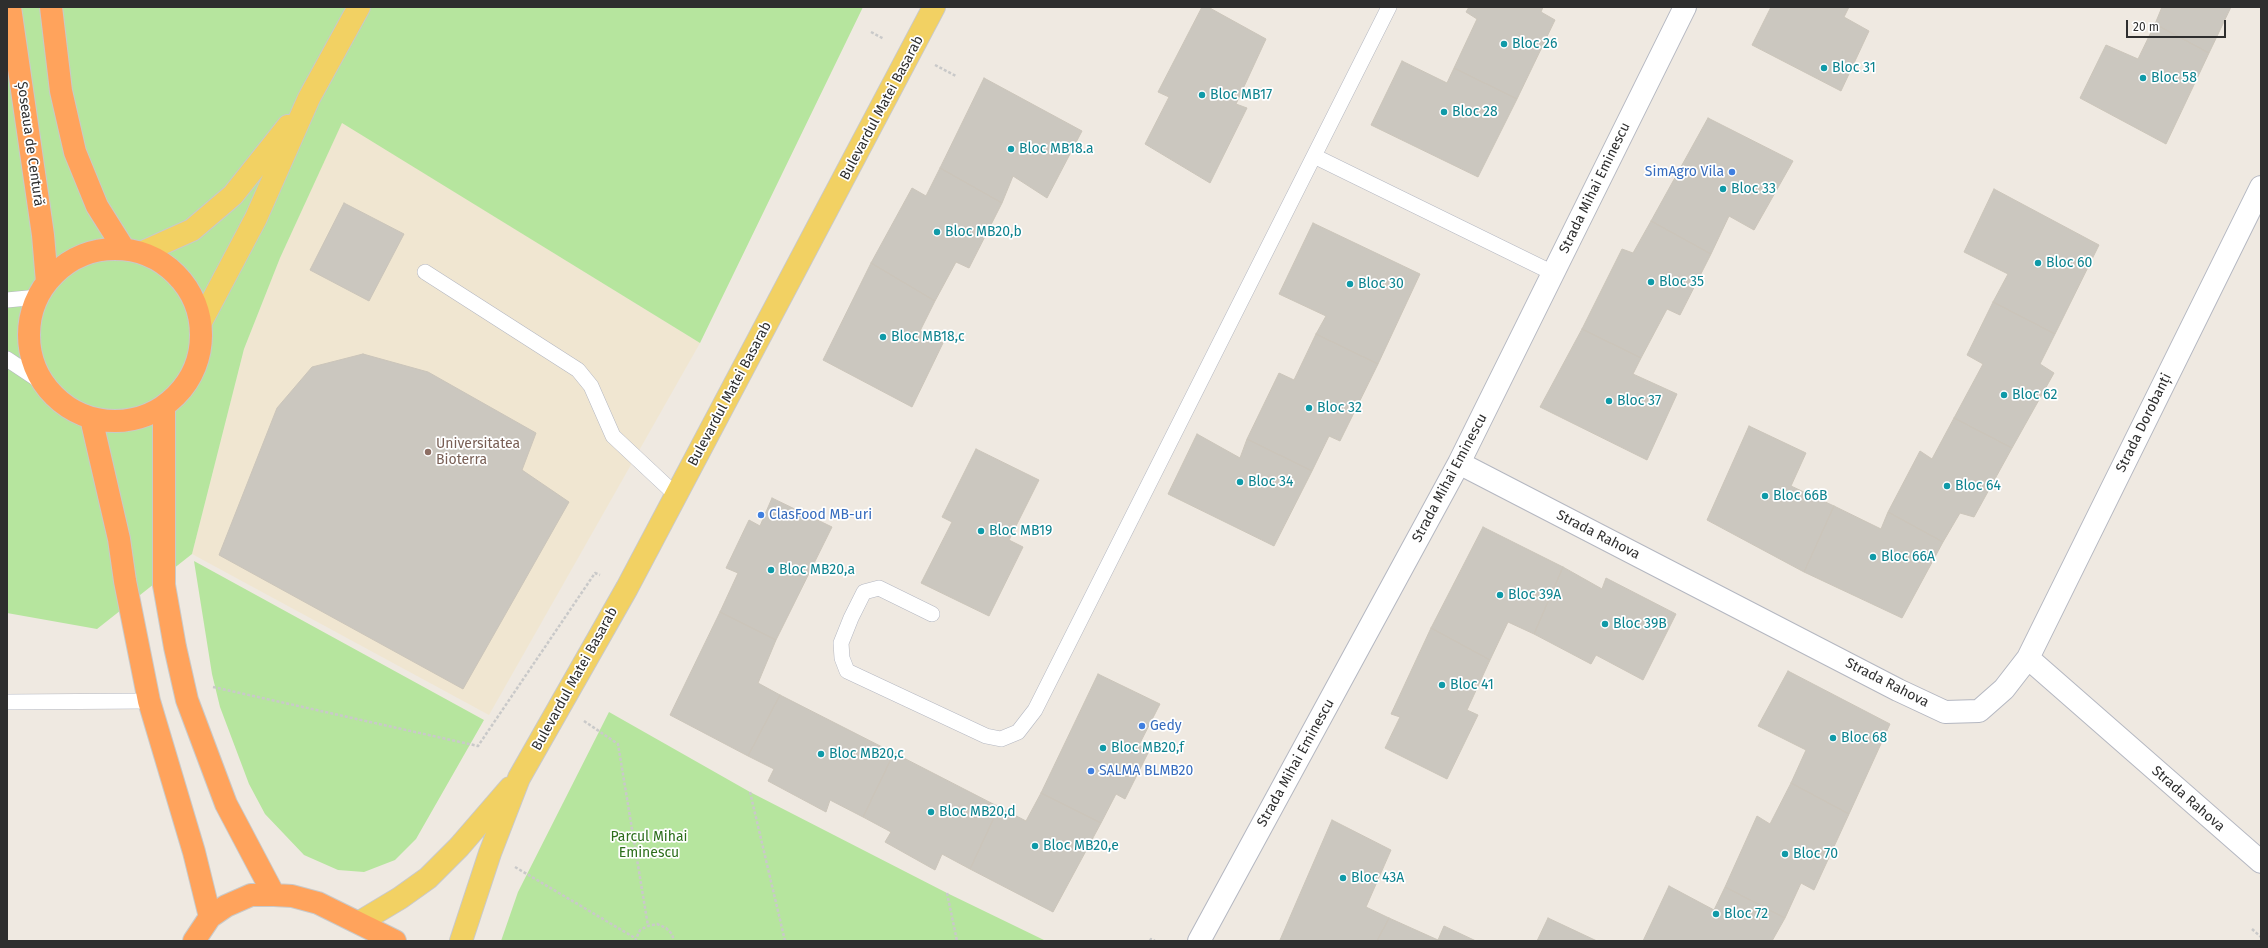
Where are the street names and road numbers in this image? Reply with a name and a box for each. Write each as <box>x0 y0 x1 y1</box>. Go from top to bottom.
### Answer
street label: Bulevardul Matei Basarab <box>837 33 927 183</box>
street label: Șoseaua de Centură <box>13 81 47 207</box>
street label: Strada Mihai Eminescu <box>1556 120 1634 256</box>
street label: Bulevardul Matei Basarab <box>685 319 775 469</box>
street label: Strada Dorobanți <box>2113 371 2175 475</box>
street label: Strada Mihai Eminescu <box>1409 411 1491 545</box>
street label: Strada Rahova <box>1553 507 1643 563</box>
street label: Bulevardul Matei Basarab <box>529 604 621 754</box>
street label: Strada Rahova <box>1842 655 1932 711</box>
street label: Strada Mihai Eminescu <box>1254 696 1338 830</box>
street label: Strada Rahova <box>2148 763 2228 835</box>

